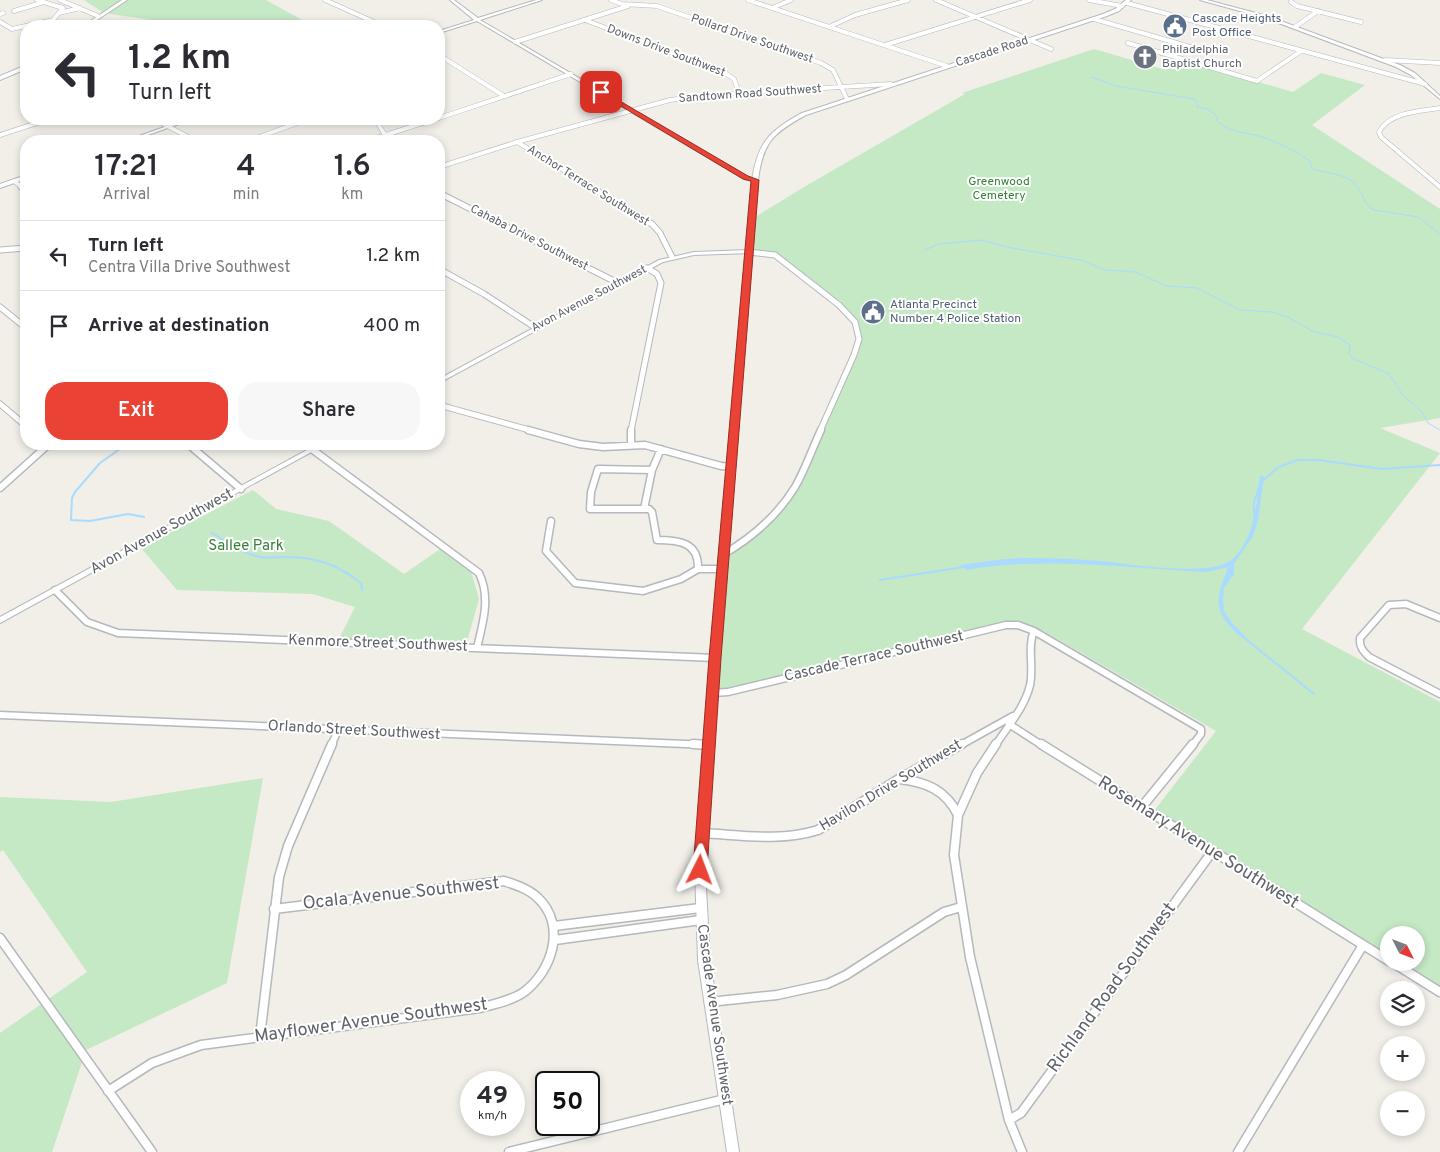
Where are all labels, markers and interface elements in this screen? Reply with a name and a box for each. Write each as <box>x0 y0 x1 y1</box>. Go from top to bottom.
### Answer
street label: Pollard Drive Southwest <box>689 11 815 67</box>
place label: Cascade Heights Post Office <box>1192 11 1281 41</box>
public building icon: Cascade Heights Post Office <box>1162 13 1188 39</box>
street label: Downs Drive Southwest <box>604 21 728 81</box>
street label: Cascade Road <box>953 33 1031 71</box>
text: 1.2 km <box>128 37 231 81</box>
icon: left <box>45 40 110 105</box>
place label: Philadelphia Baptist Church <box>1162 42 1242 72</box>
church icon: Philadelphia Baptist Church <box>1132 44 1158 70</box>
pin <box>580 71 622 113</box>
icon: arrive <box>587 78 615 106</box>
text: Turn left <box>128 80 211 107</box>
street label: Sandtown Road Southwest <box>678 81 822 107</box>
street label: Anchor Terrace Southwest <box>524 142 652 230</box>
text: 17:21 <box>94 149 159 186</box>
text: 4 <box>237 149 256 186</box>
text: 1.6 <box>334 149 371 186</box>
park label: Greenwood Cemetery <box>968 174 1030 204</box>
text: Arrival <box>103 185 150 205</box>
text: min <box>233 185 259 205</box>
text: km <box>341 185 363 205</box>
street label: Cahaba Drive Southwest <box>467 201 591 275</box>
text: Turn left <box>88 234 164 258</box>
icon: left <box>45 242 73 270</box>
text: 1.2 km <box>366 244 420 268</box>
text: Centra Villa Drive Southwest <box>88 258 290 278</box>
street label: Avon Avenue Southwest <box>529 262 649 336</box>
place label: Atlanta Precinct Number 4 Police Station <box>890 297 1021 327</box>
public building icon: Atlanta Precinct Number 4 Police Station <box>860 299 886 325</box>
icon: arrive <box>45 312 73 340</box>
text: Arrive at destination <box>88 314 269 338</box>
text: 400 m <box>363 314 420 338</box>
button: Exit <box>45 382 228 440</box>
button: Share <box>238 382 420 440</box>
street label: Avon Avenue Southwest <box>87 485 237 579</box>
park label: Sallee Park <box>208 537 284 556</box>
street label: Cascade Terrace Southwest <box>782 627 966 687</box>
street label: Kenmore Street Southwest <box>288 631 468 657</box>
street label: Orlando Street Southwest <box>267 717 441 745</box>
street label: Havilon Drive Southwest <box>816 736 966 836</box>
street label: Rosemary Avenue Southwest <box>1093 771 1303 915</box>
position arrow <box>673 843 725 895</box>
street label: Ocala Avenue Southwest <box>302 872 500 916</box>
street label: Richland Road Southwest <box>1042 898 1182 1078</box>
street label: Cascade Avenue Southwest <box>692 923 736 1107</box>
north arrow <box>1380 926 1425 971</box>
map controls <box>1380 926 1425 1136</box>
button: layers <box>1380 981 1425 1026</box>
street label: Mayflower Avenue Southwest <box>253 993 489 1049</box>
button: + <box>1380 1036 1425 1081</box>
speed limit sign: 50 <box>535 1071 600 1136</box>
text: 49 <box>477 1081 508 1113</box>
button: − <box>1380 1091 1425 1136</box>
text: km/h <box>478 1108 507 1124</box>

